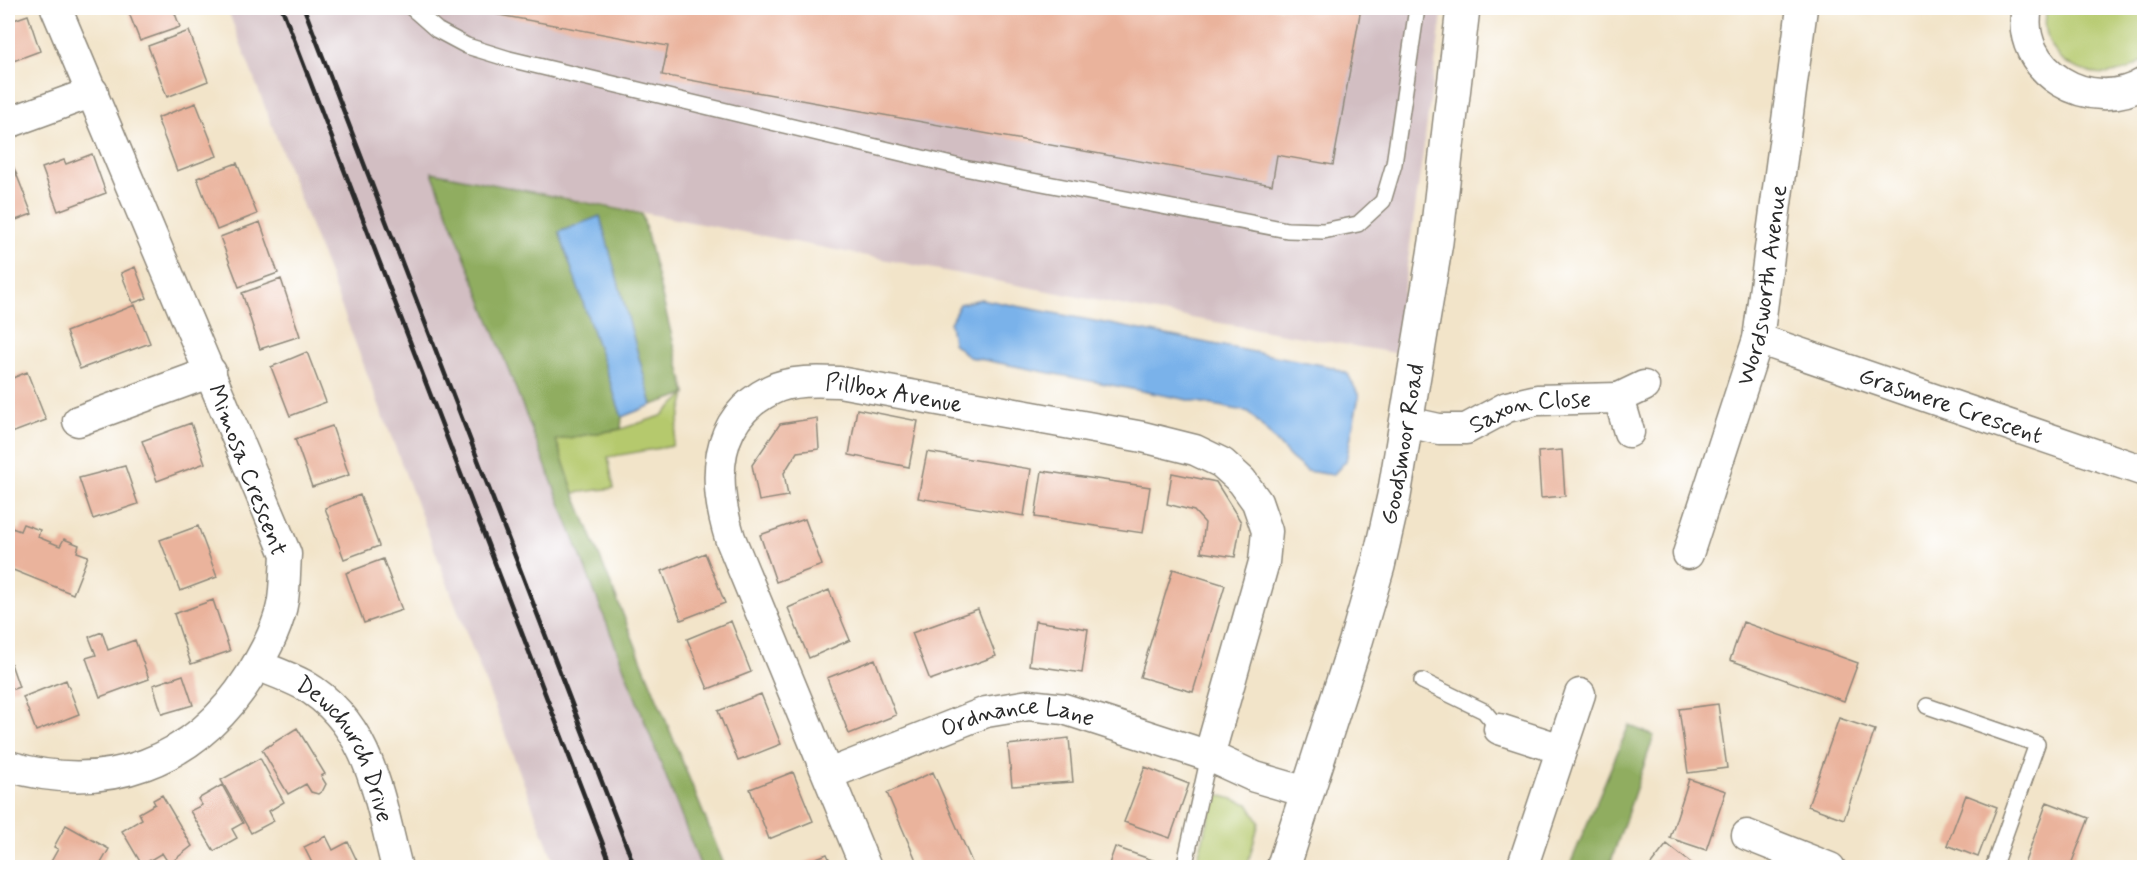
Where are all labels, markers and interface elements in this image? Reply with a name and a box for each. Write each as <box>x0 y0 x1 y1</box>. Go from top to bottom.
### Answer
street label: Wordsworth Avenue <box>1730 183 1795 390</box>
street label: Goodsmoor Road <box>1374 361 1433 528</box>
street label: Grasmere Crescent <box>1854 361 2047 452</box>
street label: Pillbox Avenue <box>825 367 965 421</box>
street label: Mimosa Crescent <box>200 380 294 561</box>
street label: Saxon Close <box>1464 385 1592 442</box>
street label: Dewchurch Drive <box>290 670 399 826</box>
street label: Ordnance Lane <box>936 691 1098 745</box>

